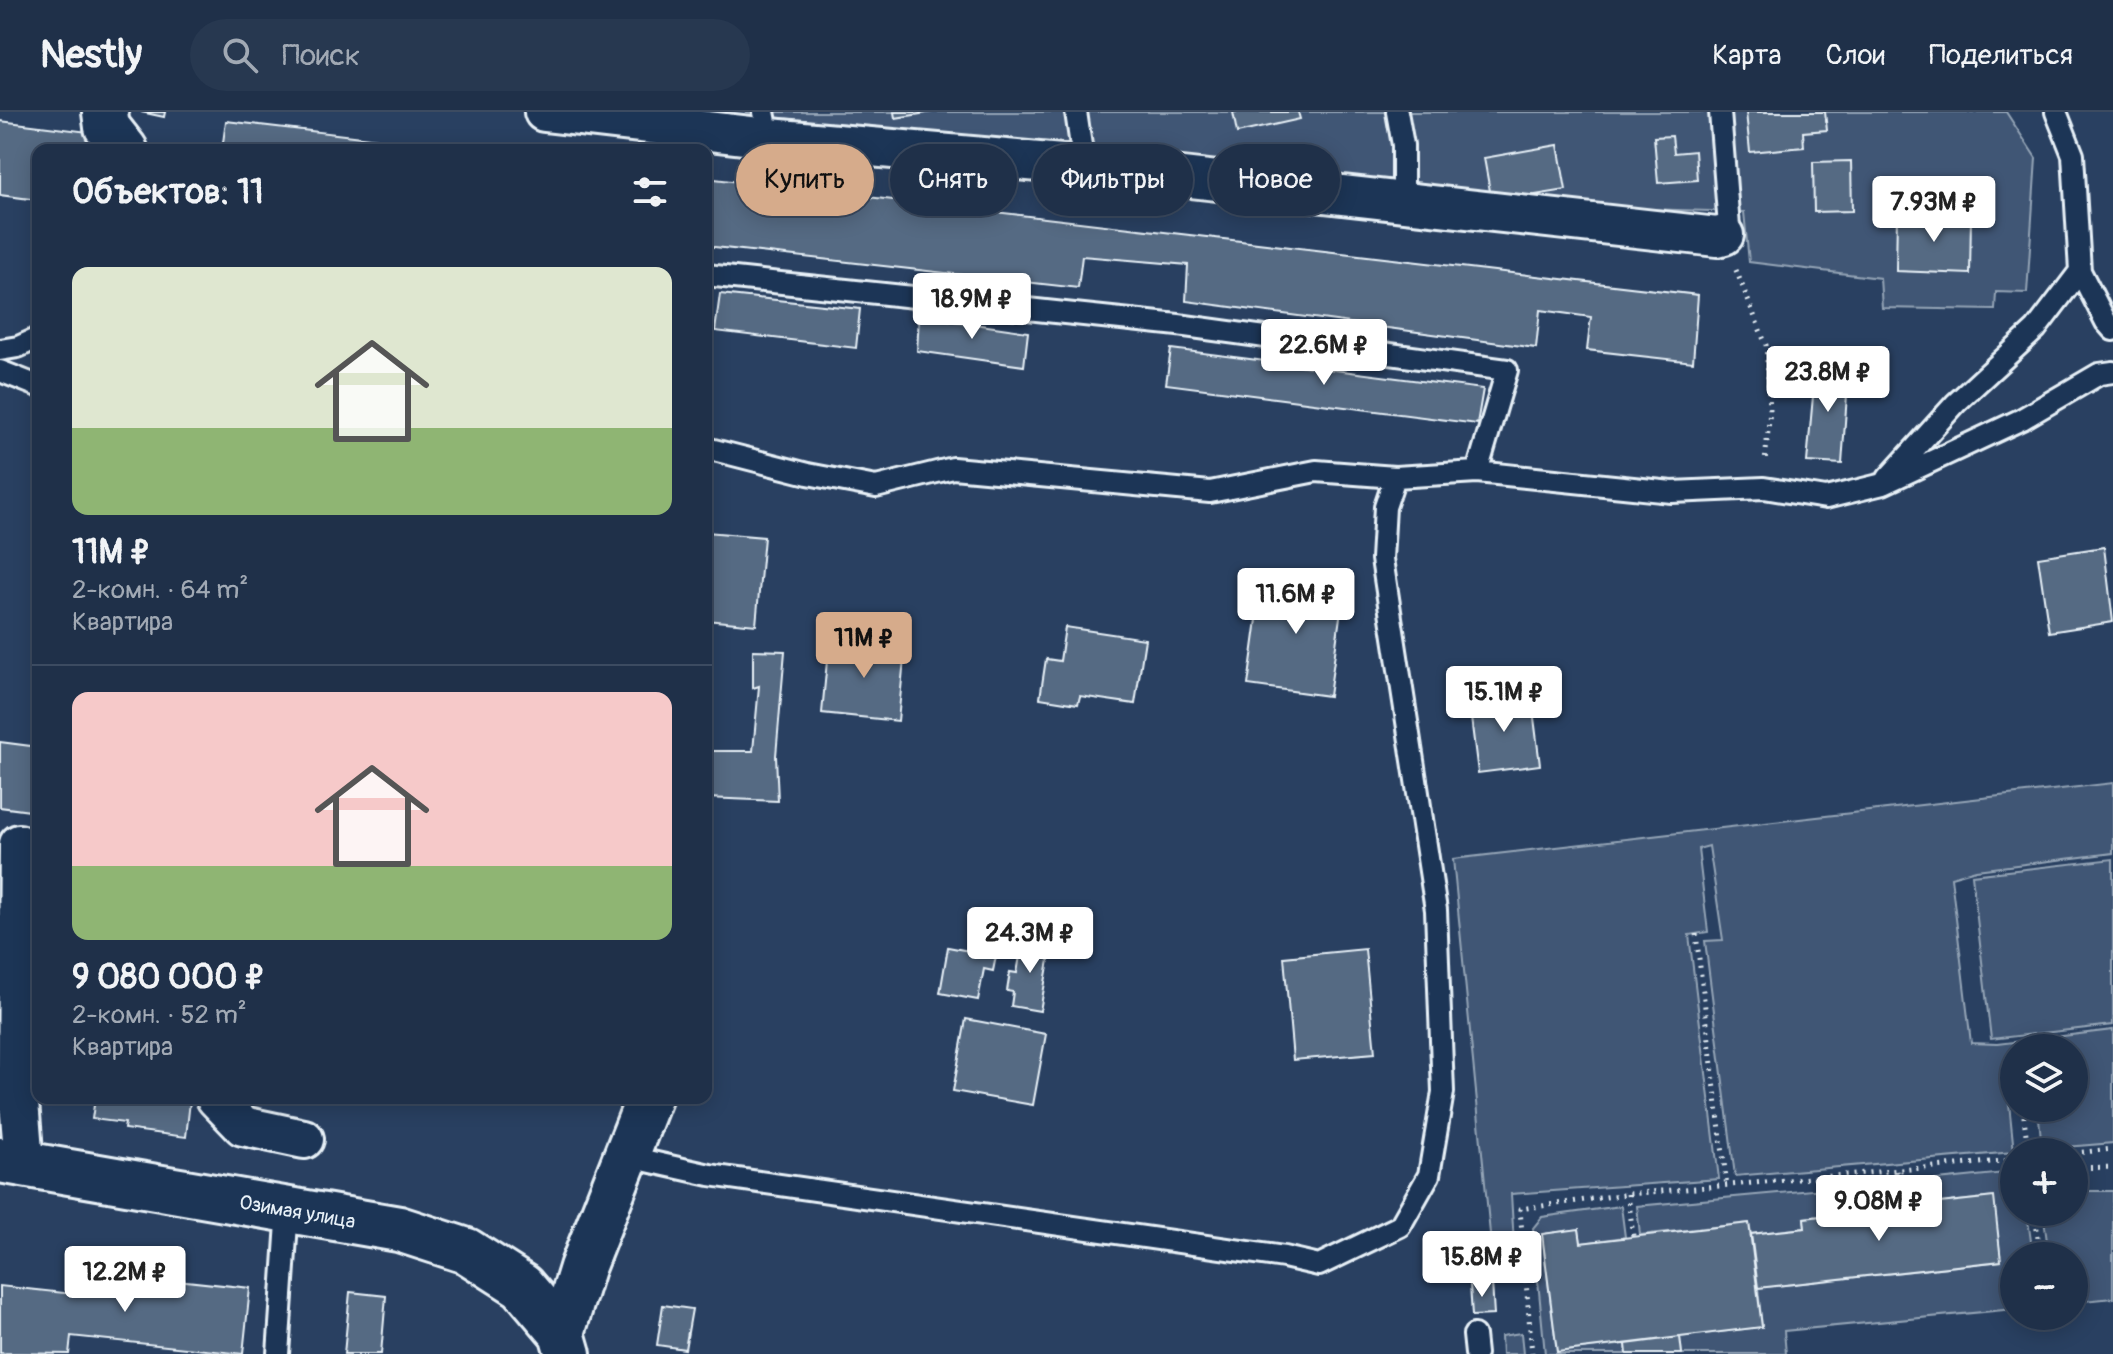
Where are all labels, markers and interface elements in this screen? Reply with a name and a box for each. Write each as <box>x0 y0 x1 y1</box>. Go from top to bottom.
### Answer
search box <box>190 19 750 91</box>
text: Nestly <box>40 31 142 79</box>
icon: search <box>218 33 262 77</box>
text: Поиск <box>282 37 360 74</box>
text: Карта <box>1712 38 1782 73</box>
text: Слои <box>1826 38 1885 73</box>
text: Поделиться <box>1929 38 2073 73</box>
chip: Купить <box>736 144 874 216</box>
chip: Снять <box>890 144 1017 216</box>
chip: Фильтры <box>1033 144 1193 216</box>
chip: Новое <box>1209 144 1340 216</box>
icon: filters <box>628 170 672 214</box>
text: Объектов: 11 <box>72 171 264 214</box>
pin: 7.93M ₽ <box>1860 176 2008 244</box>
text: 7.93M ₽ <box>1890 186 1978 218</box>
pin: 18.9M ₽ <box>898 273 1046 341</box>
text: 18.9M ₽ <box>931 283 1013 315</box>
icon: home <box>300 319 444 463</box>
pin: 22.6M ₽ <box>1250 319 1398 387</box>
text: 22.6M ₽ <box>1279 329 1369 361</box>
pin: 23.8M ₽ <box>1754 346 1902 414</box>
text: 23.8M ₽ <box>1784 356 1872 388</box>
text: 11M ₽ <box>72 531 151 574</box>
pin: 11.6M ₽ <box>1222 568 1370 636</box>
text: 2-комн. · 64 m² <box>72 574 248 606</box>
text: 11.6M ₽ <box>1255 578 1337 610</box>
text: Квартира <box>72 606 173 638</box>
pin: 11M ₽ <box>808 612 920 680</box>
text: 11M ₽ <box>834 622 894 654</box>
pin: 15.1M ₽ <box>1430 666 1578 734</box>
text: 15.1M ₽ <box>1464 676 1544 708</box>
icon: home <box>300 744 444 888</box>
pin: 24.3M ₽ <box>956 907 1104 975</box>
text: 24.3M ₽ <box>985 917 1075 949</box>
text: 9 080 000 ₽ <box>72 956 265 999</box>
text: 2-комн. · 52 m² <box>72 999 247 1031</box>
text: Квартира <box>72 1031 173 1063</box>
map controls <box>2000 1034 2088 1330</box>
button: layers <box>2000 1034 2088 1122</box>
button: + <box>2000 1138 2088 1226</box>
pin: 9.08M ₽ <box>1805 1175 1953 1243</box>
text: 9.08M ₽ <box>1834 1185 1924 1217</box>
street label: Озимая улица <box>238 1190 357 1234</box>
pin: 15.8M ₽ <box>1408 1231 1556 1299</box>
text: 15.8M ₽ <box>1440 1241 1524 1273</box>
button: − <box>2000 1242 2088 1330</box>
pin: 12.2M ₽ <box>51 1246 199 1314</box>
text: 12.2M ₽ <box>83 1256 167 1288</box>

